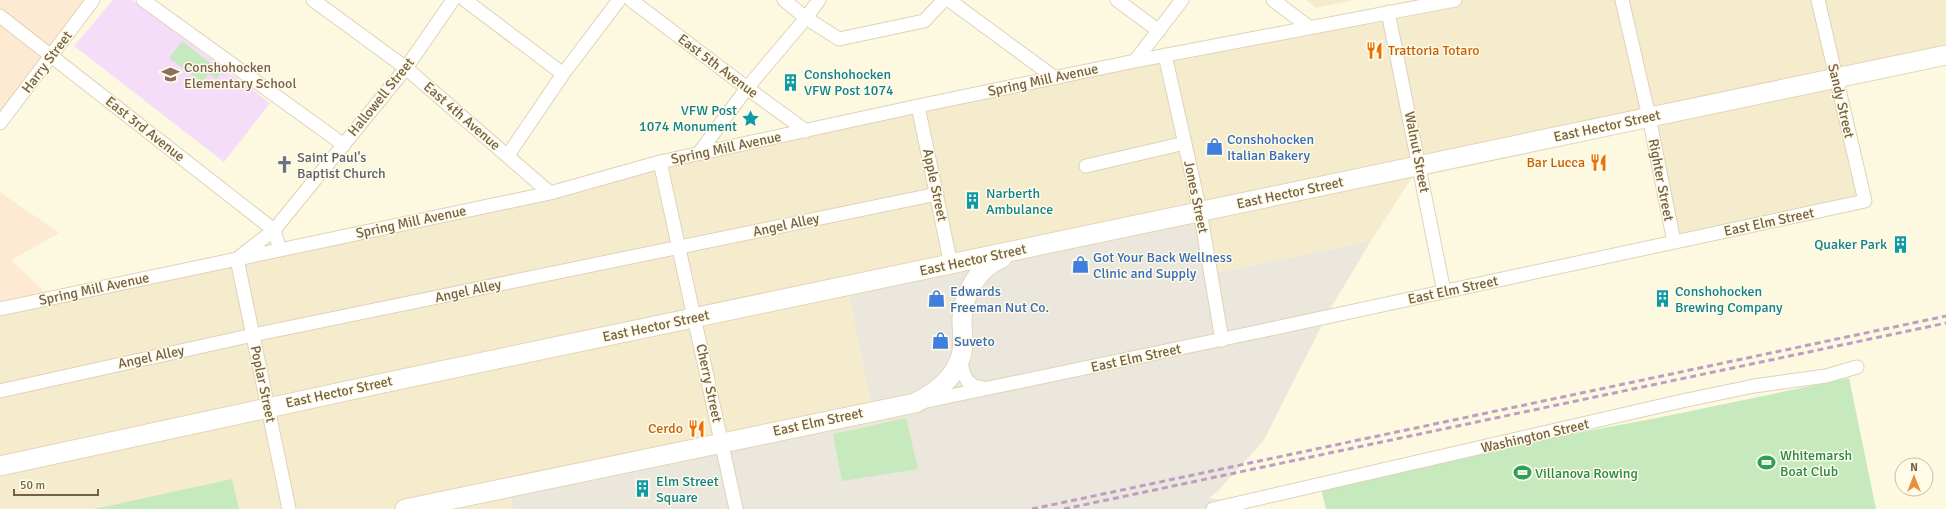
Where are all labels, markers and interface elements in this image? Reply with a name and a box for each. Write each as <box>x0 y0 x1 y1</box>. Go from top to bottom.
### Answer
street label: Harry Street <box>18 28 76 96</box>
street label: East 5th Avenue <box>675 30 761 102</box>
restaurant icon: Trattoria Totaro <box>1365 40 1385 60</box>
place label: Trattoria Totaro <box>1388 42 1480 59</box>
street label: Hallowell Street <box>344 54 418 140</box>
place label: Conshohocken Elementary School <box>184 59 297 92</box>
street label: Spring Mill Avenue <box>986 60 1100 100</box>
street label: Sandy Street <box>1824 62 1858 140</box>
school or university icon: Conshohocken Elementary School <box>161 65 181 85</box>
place label: Conshohocken VFW Post 1074 <box>804 66 894 99</box>
building icon: Conshohocken VFW Post 1074 <box>781 72 801 92</box>
street label: East 4th Avenue <box>420 78 504 154</box>
street label: East 3rd Avenue <box>102 93 188 165</box>
place label: VFW Post 1074 Monument <box>639 102 737 135</box>
street label: East Hector Street <box>1552 106 1662 146</box>
place icon: VFW Post 1074 Monument <box>740 108 760 128</box>
street label: Walnut Street <box>1401 110 1433 194</box>
street label: Spring Mill Avenue <box>669 128 783 168</box>
place label: Conshohocken Italian Bakery <box>1227 131 1314 164</box>
shop icon: Conshohocken Italian Bakery <box>1204 137 1224 157</box>
street label: Righter Street <box>1645 137 1677 223</box>
street label: Apple Street <box>919 147 951 223</box>
place label: Saint Paul's Baptist Church <box>297 149 386 182</box>
restaurant icon: Bar Lucca <box>1588 152 1608 172</box>
place label: Bar Lucca <box>1526 154 1585 171</box>
church icon: Saint Paul's Baptist Church <box>274 155 294 175</box>
street label: Jones Street <box>1180 159 1212 235</box>
street label: East Hector Street <box>1235 173 1345 213</box>
place label: Narberth Ambulance <box>986 185 1053 218</box>
building icon: Narberth Ambulance <box>963 191 983 211</box>
street label: Spring Mill Avenue <box>354 202 468 242</box>
street label: East Elm Street <box>1722 204 1816 240</box>
street label: Angel Alley <box>751 210 821 240</box>
building icon: Quaker Park <box>1890 234 1910 254</box>
place label: Quaker Park <box>1814 236 1887 253</box>
street label: East Hector Street <box>918 240 1028 280</box>
place label: Got Your Back Wellness Clinic and Supply <box>1093 249 1232 282</box>
shop icon: Got Your Back Wellness Clinic and Supply <box>1070 255 1090 275</box>
street label: Spring Mill Avenue <box>37 269 151 309</box>
street label: East Elm Street <box>1406 272 1500 308</box>
street label: Angel Alley <box>433 276 503 306</box>
place label: Edwards Freeman Nut Co. <box>950 283 1049 316</box>
place label: Conshohocken Brewing Company <box>1675 283 1783 316</box>
shop icon: Edwards Freeman Nut Co. <box>927 289 947 309</box>
building icon: Conshohocken Brewing Company <box>1652 289 1672 309</box>
street label: East Hector Street <box>601 306 711 346</box>
shop icon: Suveto <box>931 331 951 351</box>
place label: Suveto <box>954 333 995 350</box>
street label: East Elm Street <box>1089 340 1183 376</box>
street label: Angel Alley <box>116 342 186 372</box>
street label: Cherry Street <box>692 342 726 424</box>
street label: Poplar Street <box>247 344 279 424</box>
street label: East Hector Street <box>284 372 394 412</box>
street label: East Elm Street <box>771 404 865 440</box>
street label: Washington Street <box>1479 415 1591 457</box>
restaurant icon: Cerdo <box>686 418 706 438</box>
place label: Cerdo <box>648 420 683 437</box>
place label: Whitemarsh Boat Club <box>1780 447 1852 480</box>
sports icon: Whitemarsh Boat Club <box>1757 453 1777 473</box>
north arrow <box>1894 457 1934 497</box>
text: N <box>1910 461 1918 474</box>
sports icon: Villanova Rowing <box>1512 463 1532 483</box>
place label: Villanova Rowing <box>1535 465 1638 482</box>
scale bar <box>14 471 98 497</box>
place label: Elm Street Square <box>656 473 719 506</box>
text: 50 m <box>20 478 45 493</box>
building icon: Elm Street Square <box>633 479 653 499</box>

